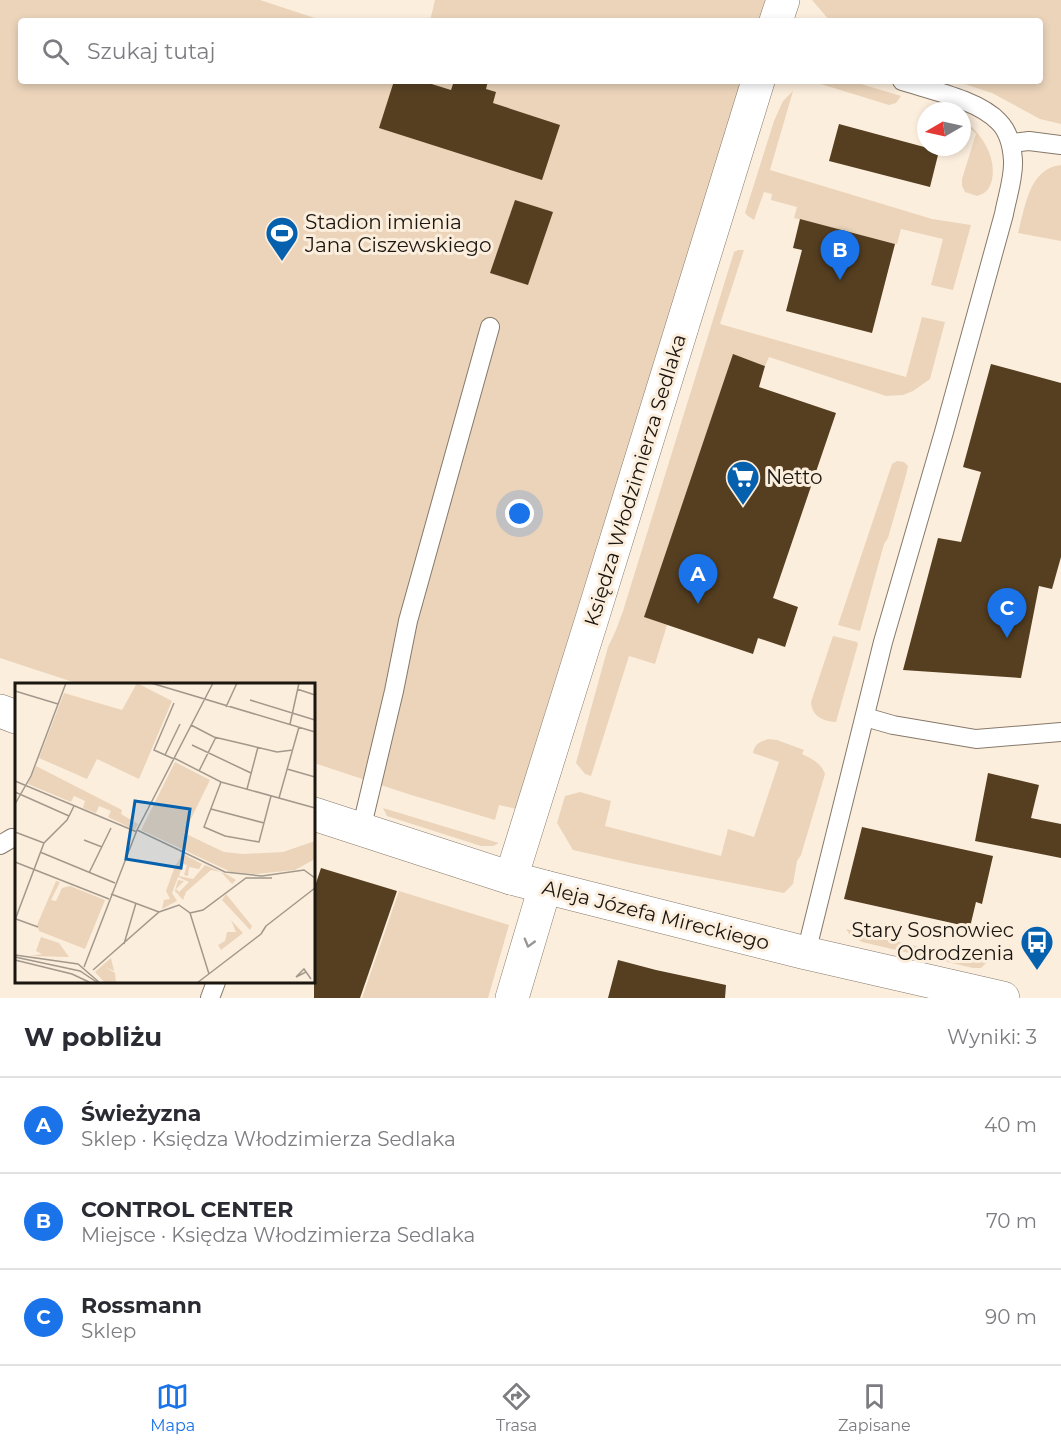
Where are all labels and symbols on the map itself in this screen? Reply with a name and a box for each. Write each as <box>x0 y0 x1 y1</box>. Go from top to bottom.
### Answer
north arrow <box>917 102 971 156</box>
place label: Stadion imienia Jana Ciszewskiego <box>304 210 492 257</box>
sports icon: Stadion imienia Jana Ciszewskiego <box>264 215 300 262</box>
pin: B <box>820 230 860 280</box>
street label: Księdza Włodzimierza Sedlaka <box>579 331 691 629</box>
supermarket icon: Netto <box>725 459 761 506</box>
place label: Netto <box>766 465 822 489</box>
your location <box>505 499 534 528</box>
pin: A <box>678 554 718 604</box>
pin: C <box>988 588 1026 638</box>
inset map <box>15 683 315 983</box>
street label: Aleja Józefa Mireckiego <box>540 875 772 955</box>
place label: Stary Sosnowiec Odrodzenia <box>852 918 1014 965</box>
bus stop icon: Stary Sosnowiec Odrodzenia <box>1019 924 1055 971</box>
one-way arrow <box>524 937 536 948</box>

